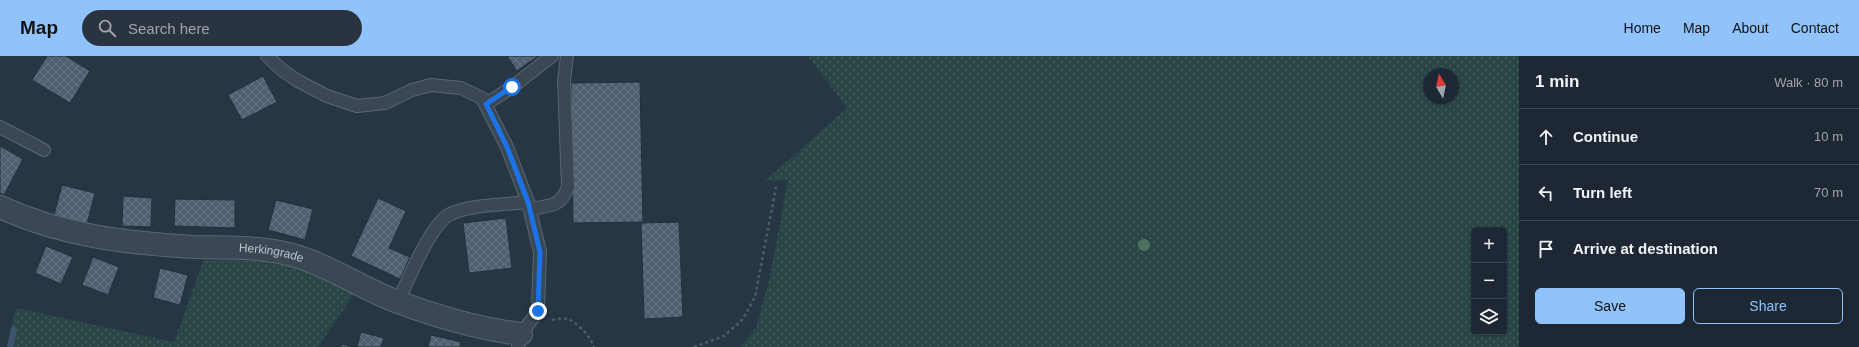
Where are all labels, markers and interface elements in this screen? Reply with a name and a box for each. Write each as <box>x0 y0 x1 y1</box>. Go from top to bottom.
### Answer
search box <box>82 10 362 46</box>
text: Map <box>20 17 58 38</box>
icon: search <box>96 17 118 39</box>
text: Search here <box>128 20 210 37</box>
text: Home <box>1624 20 1661 36</box>
text: Map <box>1683 20 1710 36</box>
text: About <box>1732 20 1769 36</box>
text: Contact <box>1791 20 1839 36</box>
north arrow <box>1423 68 1459 104</box>
text: 1 min <box>1535 72 1579 91</box>
text: Walk · 80 m <box>1774 75 1843 90</box>
route start <box>503 78 521 96</box>
icon: ahead <box>1535 126 1557 148</box>
text: Continue <box>1573 128 1638 145</box>
text: 10 m <box>1814 129 1843 144</box>
icon: left <box>1535 182 1557 204</box>
text: Turn left <box>1573 184 1632 201</box>
text: 70 m <box>1814 185 1843 200</box>
map controls <box>1471 227 1507 335</box>
button: + <box>1471 227 1507 263</box>
icon: arrive <box>1535 238 1557 260</box>
text: Arrive at destination <box>1573 240 1718 257</box>
street label: Herkingrade <box>239 241 306 265</box>
button: − <box>1471 263 1507 299</box>
button: Save <box>1535 288 1685 324</box>
button: Share <box>1693 288 1843 324</box>
button: layers <box>1471 299 1507 335</box>
route end <box>529 302 547 320</box>

